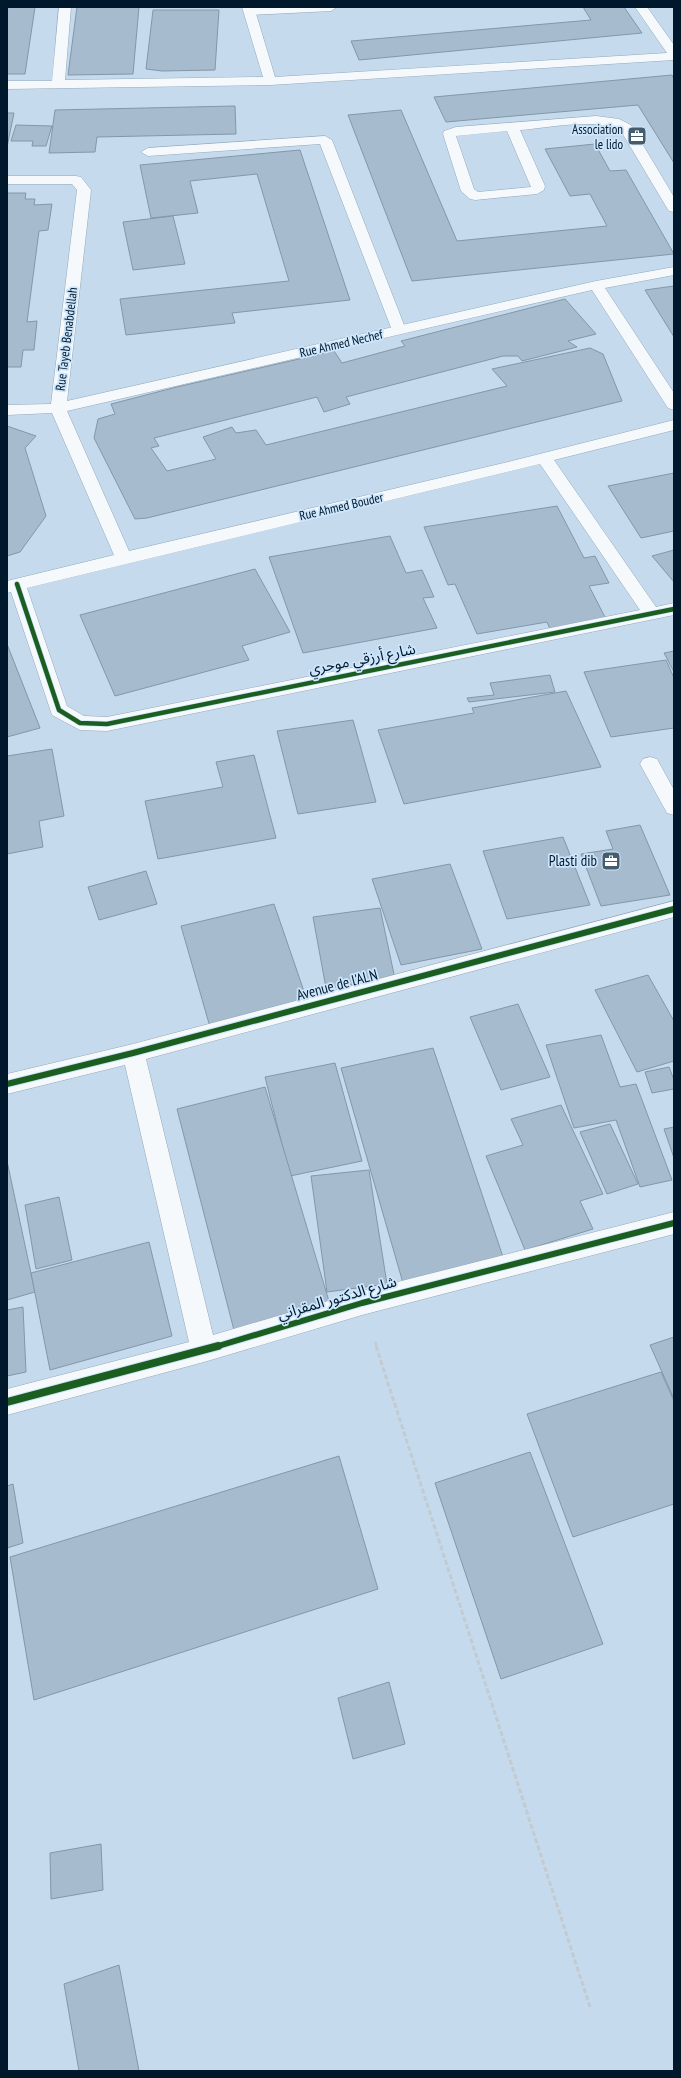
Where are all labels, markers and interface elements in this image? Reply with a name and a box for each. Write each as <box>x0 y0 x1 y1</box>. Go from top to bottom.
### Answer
place label: Association le lido <box>572 121 623 153</box>
office icon: Association le lido <box>626 125 648 147</box>
street label: Rue Tayeb Benabdellah <box>52 286 81 392</box>
street label: Rue Ahmed Nechef <box>298 325 385 361</box>
street label: Rue Ahmed Bouder <box>297 488 385 524</box>
street label: شارع أرزقي موحري <box>307 639 418 681</box>
office icon: Plasti dib <box>600 850 622 872</box>
place label: Plasti dib <box>549 851 597 870</box>
street label: Avenue de l'ALN <box>294 965 379 1004</box>
street label: شارع الدكتور المقراني <box>275 1271 400 1327</box>

